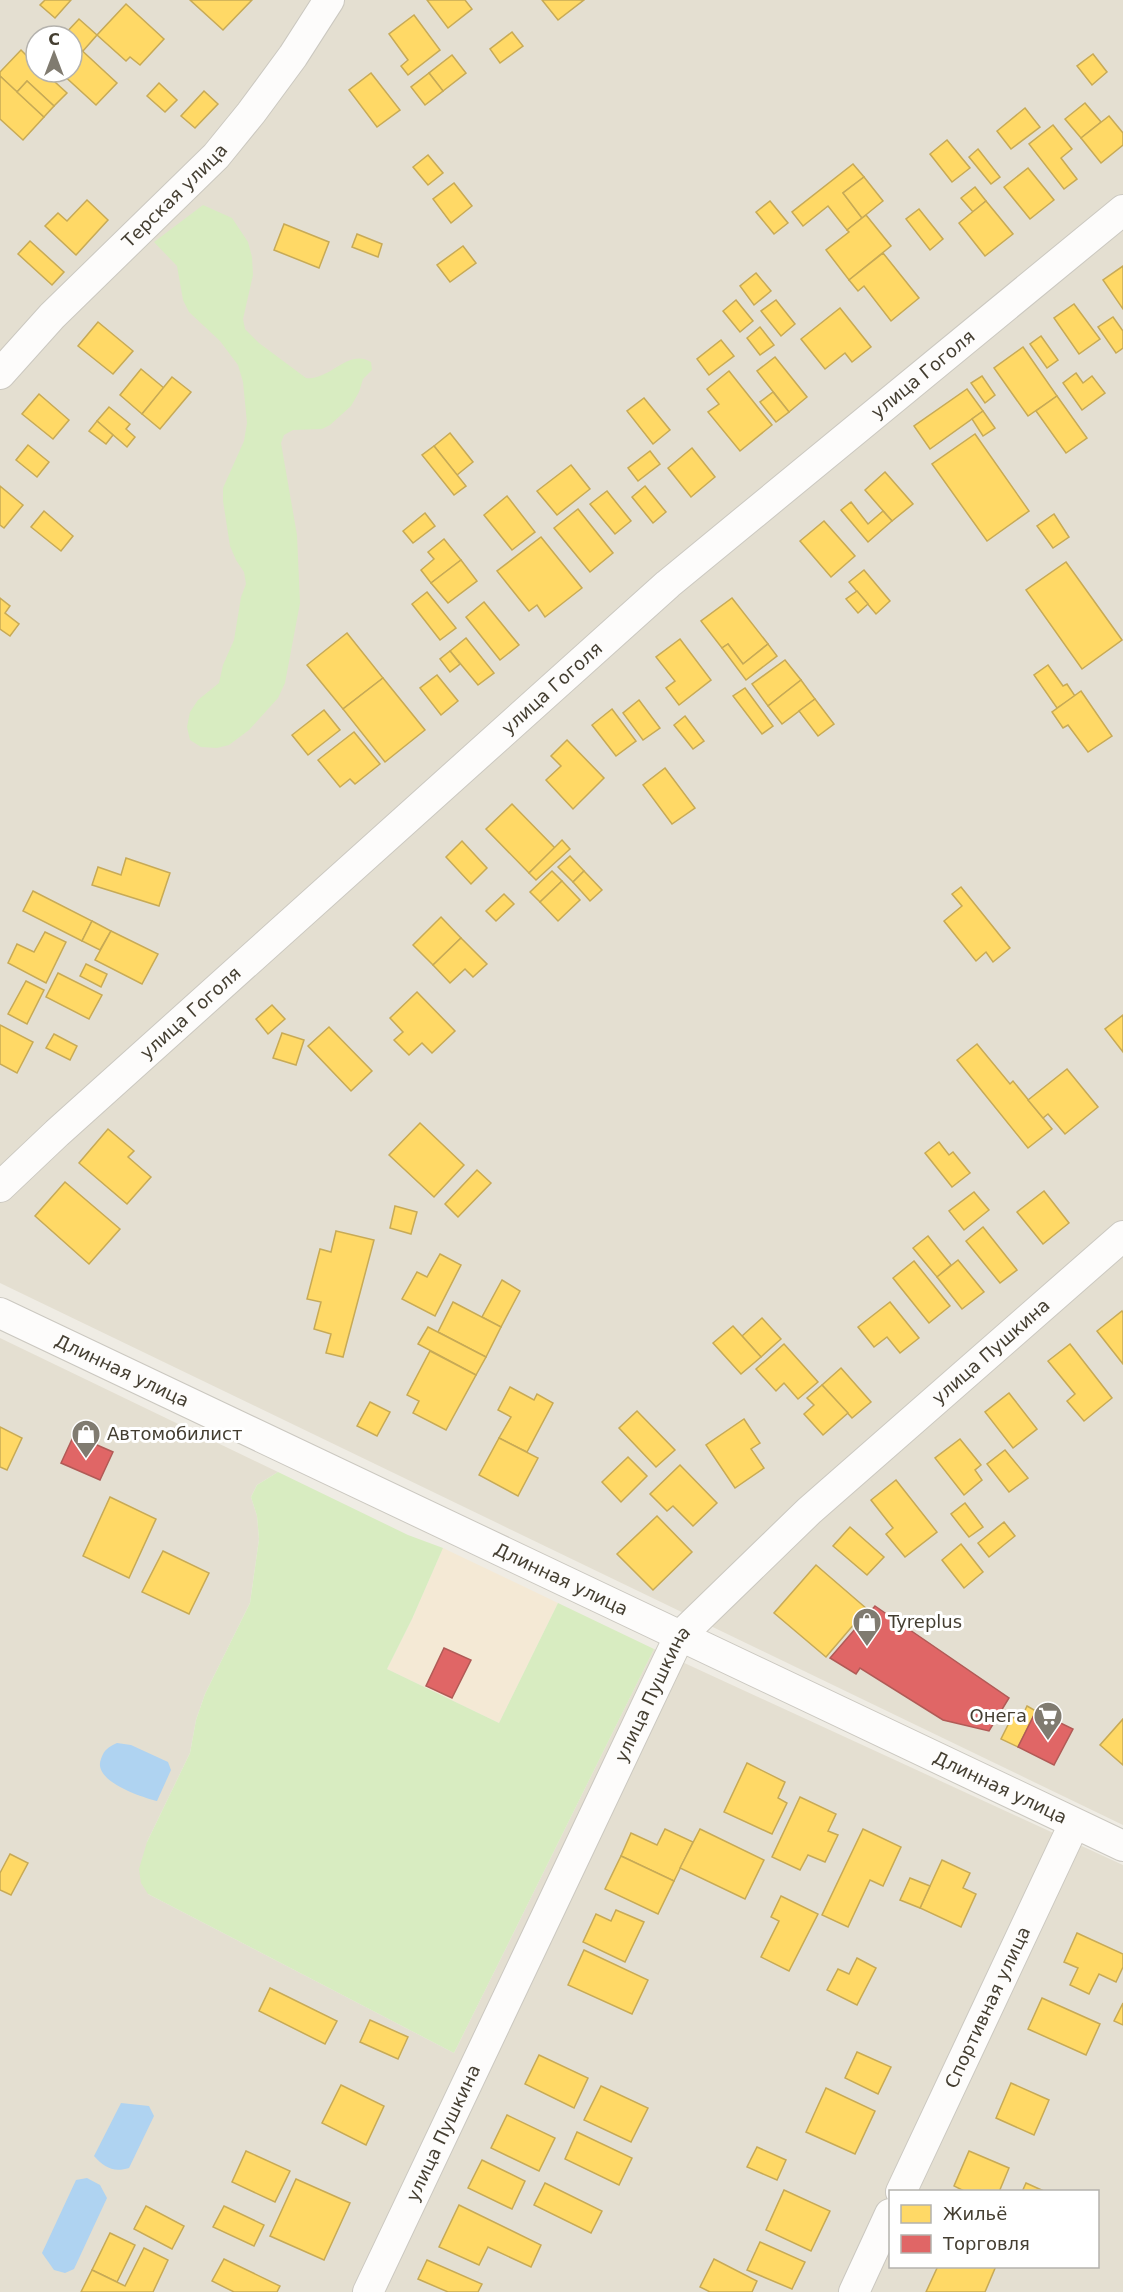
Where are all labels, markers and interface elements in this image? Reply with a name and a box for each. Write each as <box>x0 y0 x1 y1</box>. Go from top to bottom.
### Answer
north arrow <box>24 24 84 84</box>
text: С <box>48 30 60 49</box>
street label: Терская улица <box>117 139 232 252</box>
street label: улица Гоголя <box>867 325 979 423</box>
street label: улица Гоголя <box>497 637 606 738</box>
street label: улица Гоголя <box>136 962 245 1063</box>
street label: улица Пушкина <box>928 1294 1054 1408</box>
street label: Длинная улица <box>52 1330 192 1411</box>
shop icon: Автомобилист <box>70 1418 102 1460</box>
place label: Автомобилист <box>107 1423 242 1444</box>
street label: Длинная улица <box>491 1538 632 1620</box>
shop icon: Tyreplus <box>851 1606 883 1648</box>
place label: Tyreplus <box>887 1611 962 1632</box>
street label: улица Пушкина <box>610 1621 694 1766</box>
supermarket icon: Онега <box>1032 1700 1064 1742</box>
place label: Онега <box>970 1705 1027 1726</box>
street label: Длинная улица <box>930 1747 1071 1828</box>
street label: Спортивная улица <box>940 1923 1034 2091</box>
street label: улица Пушкина <box>402 2061 484 2205</box>
legend <box>889 2190 1099 2268</box>
text: Жильё <box>943 2203 1007 2224</box>
text: Торговля <box>942 2233 1030 2254</box>

